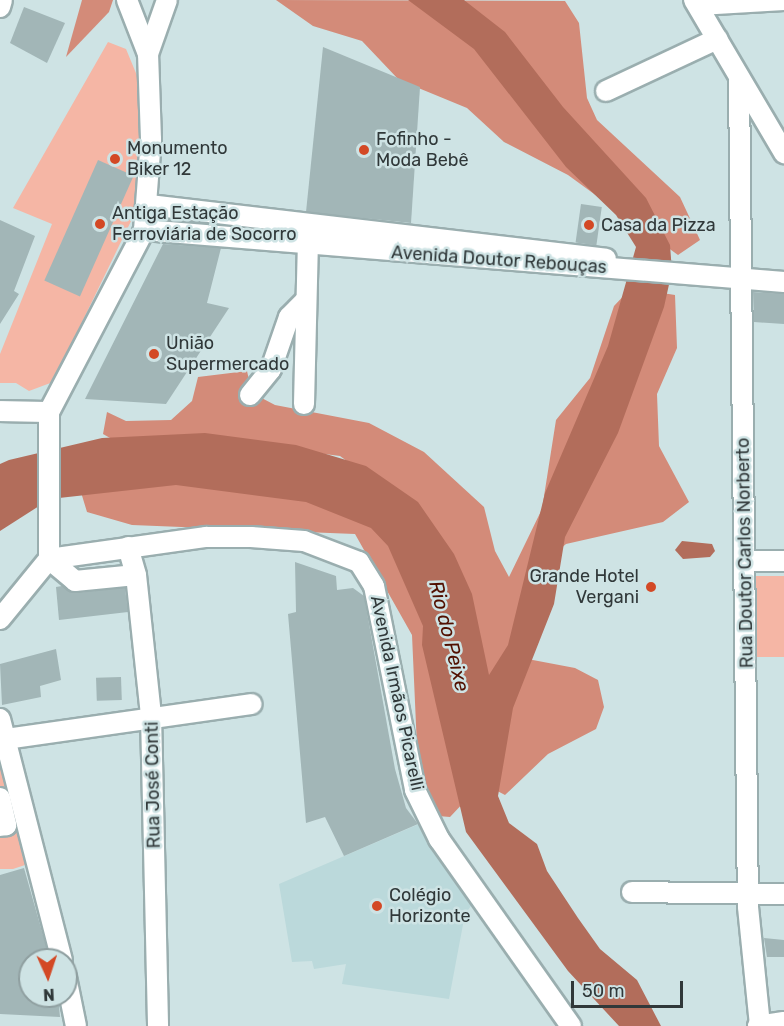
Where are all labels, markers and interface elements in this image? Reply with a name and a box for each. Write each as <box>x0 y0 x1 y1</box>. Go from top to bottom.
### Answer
place label: Fofinho - Moda Bebê <box>376 129 469 172</box>
place label: Monumento Biker 12 <box>127 138 228 180</box>
marker: Fofinho - Moda Bebê <box>357 143 371 157</box>
marker: Monumento Biker 12 <box>108 152 122 166</box>
place label: Antiga Estação Ferroviária de Socorro <box>112 203 297 246</box>
place label: Casa da Pizza <box>601 214 716 236</box>
marker: Antiga Estação Ferroviária de Socorro <box>93 217 107 231</box>
marker: Casa da Pizza <box>582 218 596 232</box>
street label: Avenida Doutor Rebouças <box>390 242 608 278</box>
place label: União Supermercado <box>166 333 289 376</box>
marker: União Supermercado <box>147 347 161 361</box>
street label: Rua Doutor Carlos Norberto <box>732 437 758 669</box>
place label: Grande Hotel Vergani <box>529 566 639 608</box>
water label: Rio do Peixe <box>424 578 474 694</box>
marker: Grande Hotel Vergani <box>644 580 658 594</box>
street label: Avenida Irmãos Picarelli <box>366 594 428 792</box>
street label: Rua José Conti <box>141 721 165 849</box>
place label: Colégio Horizonte <box>389 885 471 928</box>
marker: Colégio Horizonte <box>370 899 384 913</box>
north arrow <box>18 948 78 1008</box>
scale bar <box>574 969 686 1007</box>
text: 50 m <box>582 980 625 1002</box>
text: N <box>43 985 55 1004</box>

